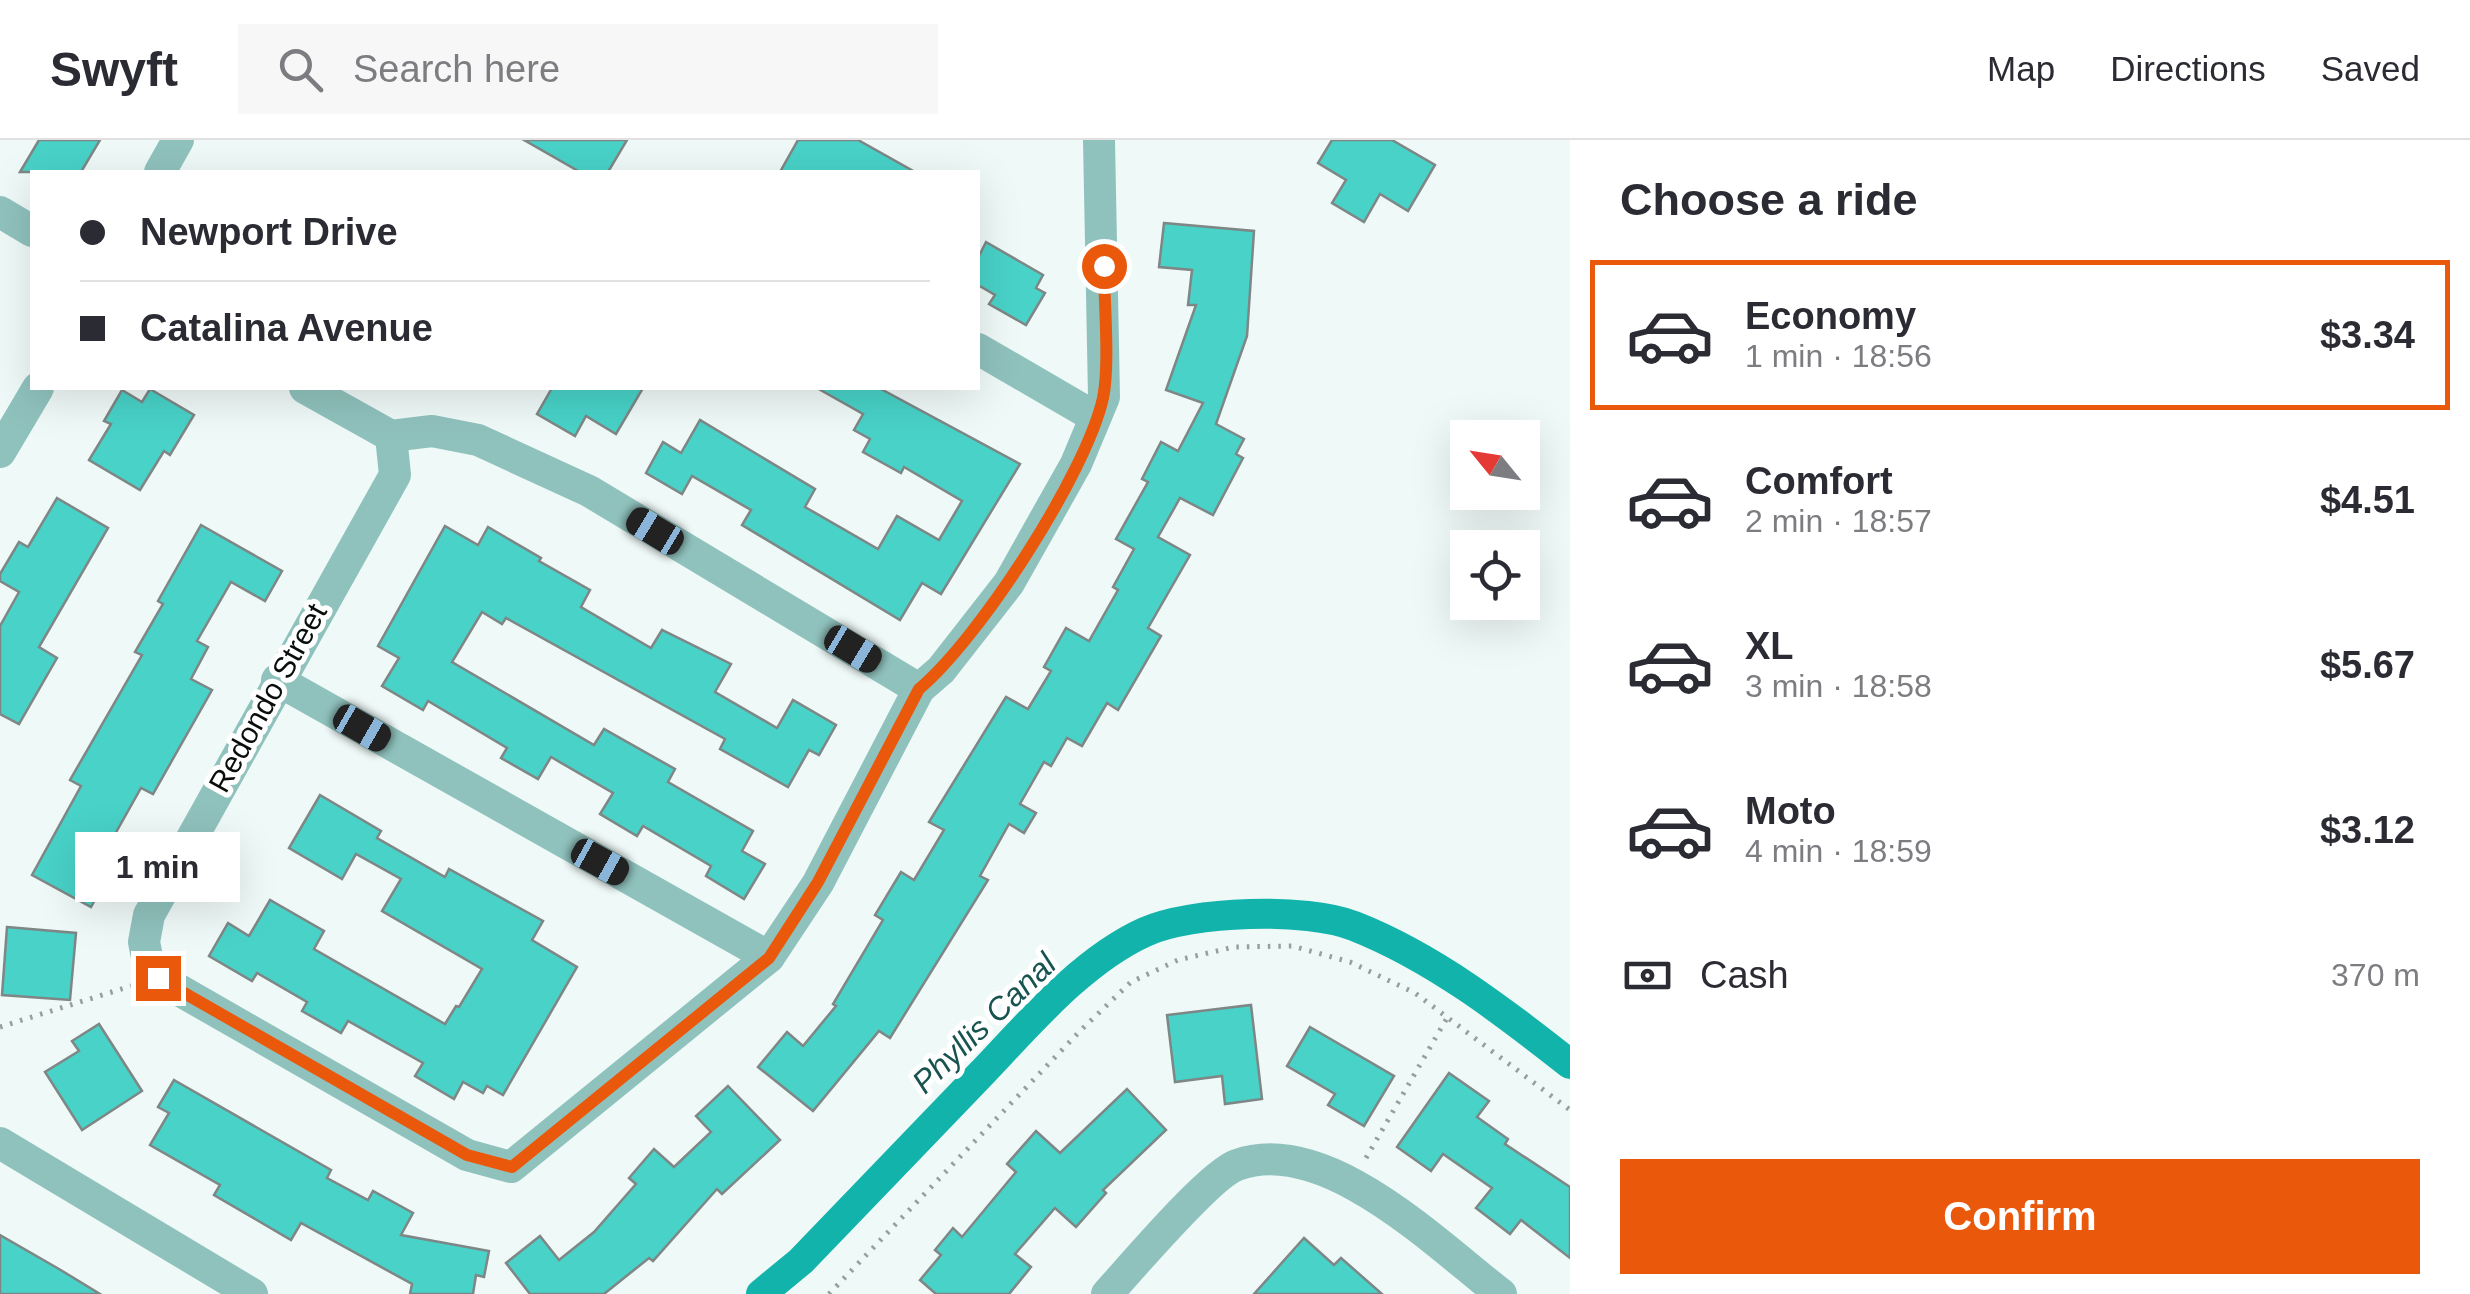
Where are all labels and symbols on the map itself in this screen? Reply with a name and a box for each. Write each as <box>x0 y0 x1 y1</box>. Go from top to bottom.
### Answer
route start <box>1082 244 1127 289</box>
north arrow <box>1450 420 1540 510</box>
car <box>622 503 688 559</box>
street label: Redondo Street <box>202 597 333 798</box>
car <box>820 621 886 677</box>
car <box>329 700 395 756</box>
callout: 1 min <box>76 833 240 903</box>
car <box>566 834 634 890</box>
water label: Phyllis Canal <box>905 945 1064 1100</box>
route end <box>136 956 181 1001</box>

